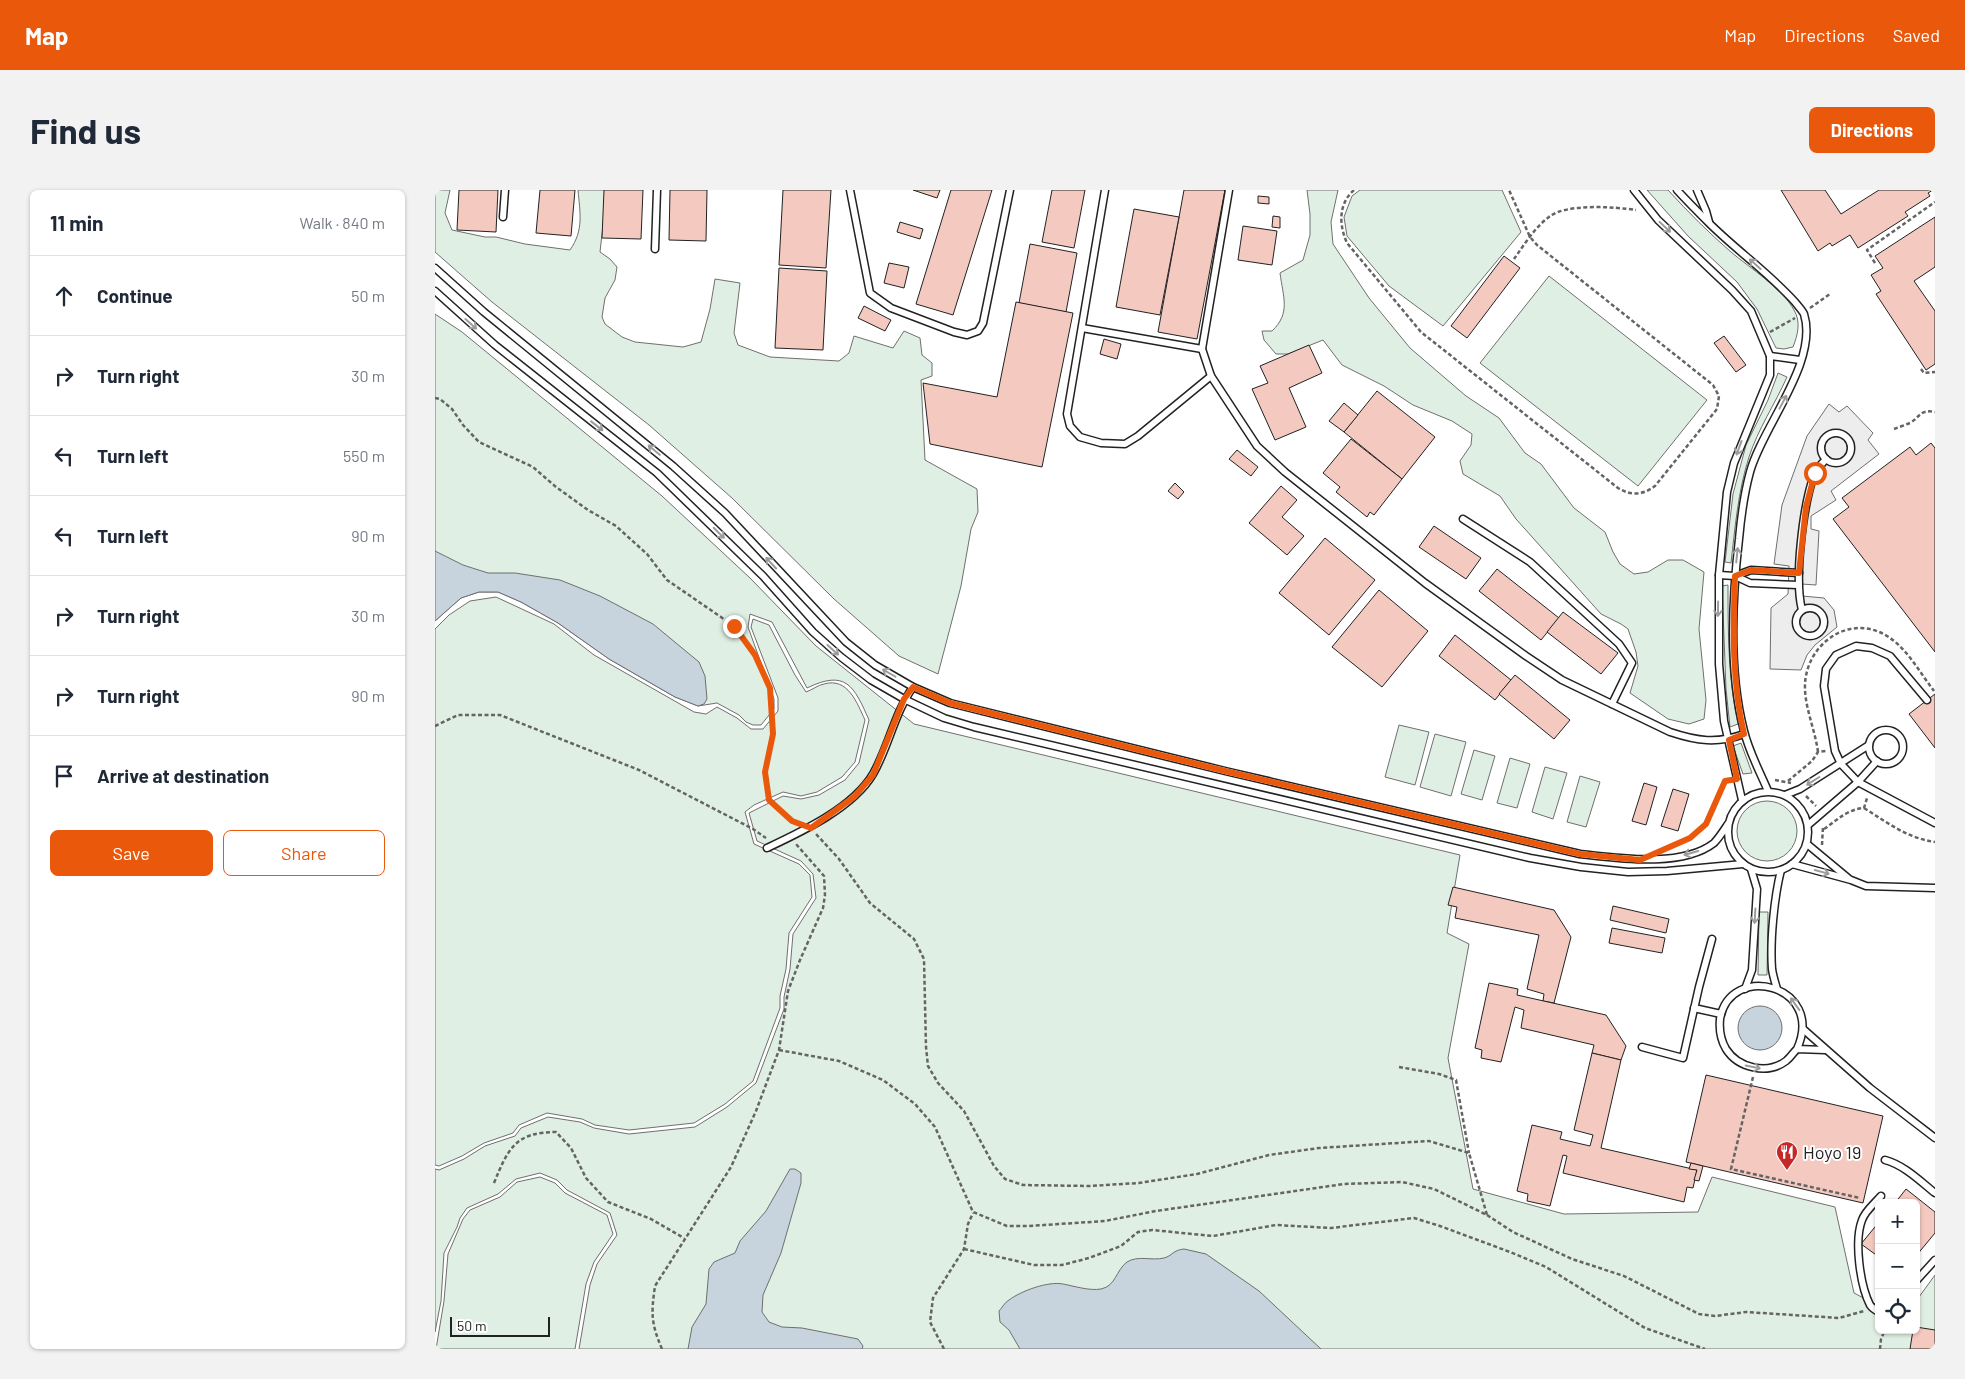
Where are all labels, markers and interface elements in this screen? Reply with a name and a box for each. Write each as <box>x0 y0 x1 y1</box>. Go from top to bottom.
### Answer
text: Map <box>25 21 68 50</box>
text: Map <box>1724 24 1756 46</box>
text: Directions <box>1784 24 1865 46</box>
text: Saved <box>1893 24 1940 46</box>
button: Directions <box>1809 107 1935 153</box>
text: Find us <box>30 109 141 151</box>
text: 11 min <box>50 210 104 235</box>
text: Walk · 840 m <box>299 213 385 232</box>
one-way arrow <box>1659 221 1672 233</box>
one-way arrow <box>1748 258 1761 270</box>
icon: ahead <box>50 282 78 310</box>
text: Continue <box>97 284 173 307</box>
text: 50 m <box>351 286 385 305</box>
one-way arrow <box>465 318 478 329</box>
icon: right <box>50 362 78 390</box>
text: Turn right <box>97 364 179 387</box>
text: 30 m <box>351 366 385 385</box>
one-way arrow <box>1778 394 1788 409</box>
one-way arrow <box>590 421 603 432</box>
one-way arrow <box>1734 440 1743 456</box>
icon: left <box>50 442 78 470</box>
text: Turn left <box>97 444 168 467</box>
one-way arrow <box>648 445 661 456</box>
text: 550 m <box>343 446 385 465</box>
route start <box>1804 462 1827 485</box>
icon: left <box>50 522 78 550</box>
text: Turn left <box>97 524 168 547</box>
text: 90 m <box>351 526 385 545</box>
one-way arrow <box>713 527 725 539</box>
one-way arrow <box>1732 548 1742 564</box>
one-way arrow <box>765 556 777 569</box>
one-way arrow <box>1713 600 1723 617</box>
icon: right <box>50 602 78 630</box>
text: Turn right <box>97 604 179 627</box>
text: 30 m <box>351 606 385 625</box>
route end <box>723 615 746 638</box>
one-way arrow <box>826 644 839 655</box>
one-way arrow <box>882 668 897 678</box>
icon: right <box>50 682 78 710</box>
text: Turn right <box>97 684 179 707</box>
text: 90 m <box>351 686 385 705</box>
icon: arrive <box>50 762 78 790</box>
text: Arrive at destination <box>97 764 269 787</box>
one-way arrow <box>1807 776 1821 786</box>
button: Save <box>50 830 213 876</box>
button: Share <box>223 830 385 876</box>
one-way arrow <box>1683 848 1699 858</box>
one-way arrow <box>1813 867 1829 877</box>
one-way arrow <box>1750 908 1760 924</box>
one-way arrow <box>1790 997 1800 1011</box>
one-way arrow <box>1744 1062 1760 1072</box>
restaurant icon: Hoyo 19 <box>1775 1140 1799 1171</box>
place label: Hoyo 19 <box>1803 1141 1861 1163</box>
map controls <box>1875 1199 1920 1334</box>
button: + <box>1875 1199 1920 1244</box>
button: − <box>1875 1244 1920 1289</box>
button: locate <box>1875 1289 1920 1334</box>
scale bar <box>450 1314 550 1337</box>
text: 50 m <box>457 1317 486 1334</box>

